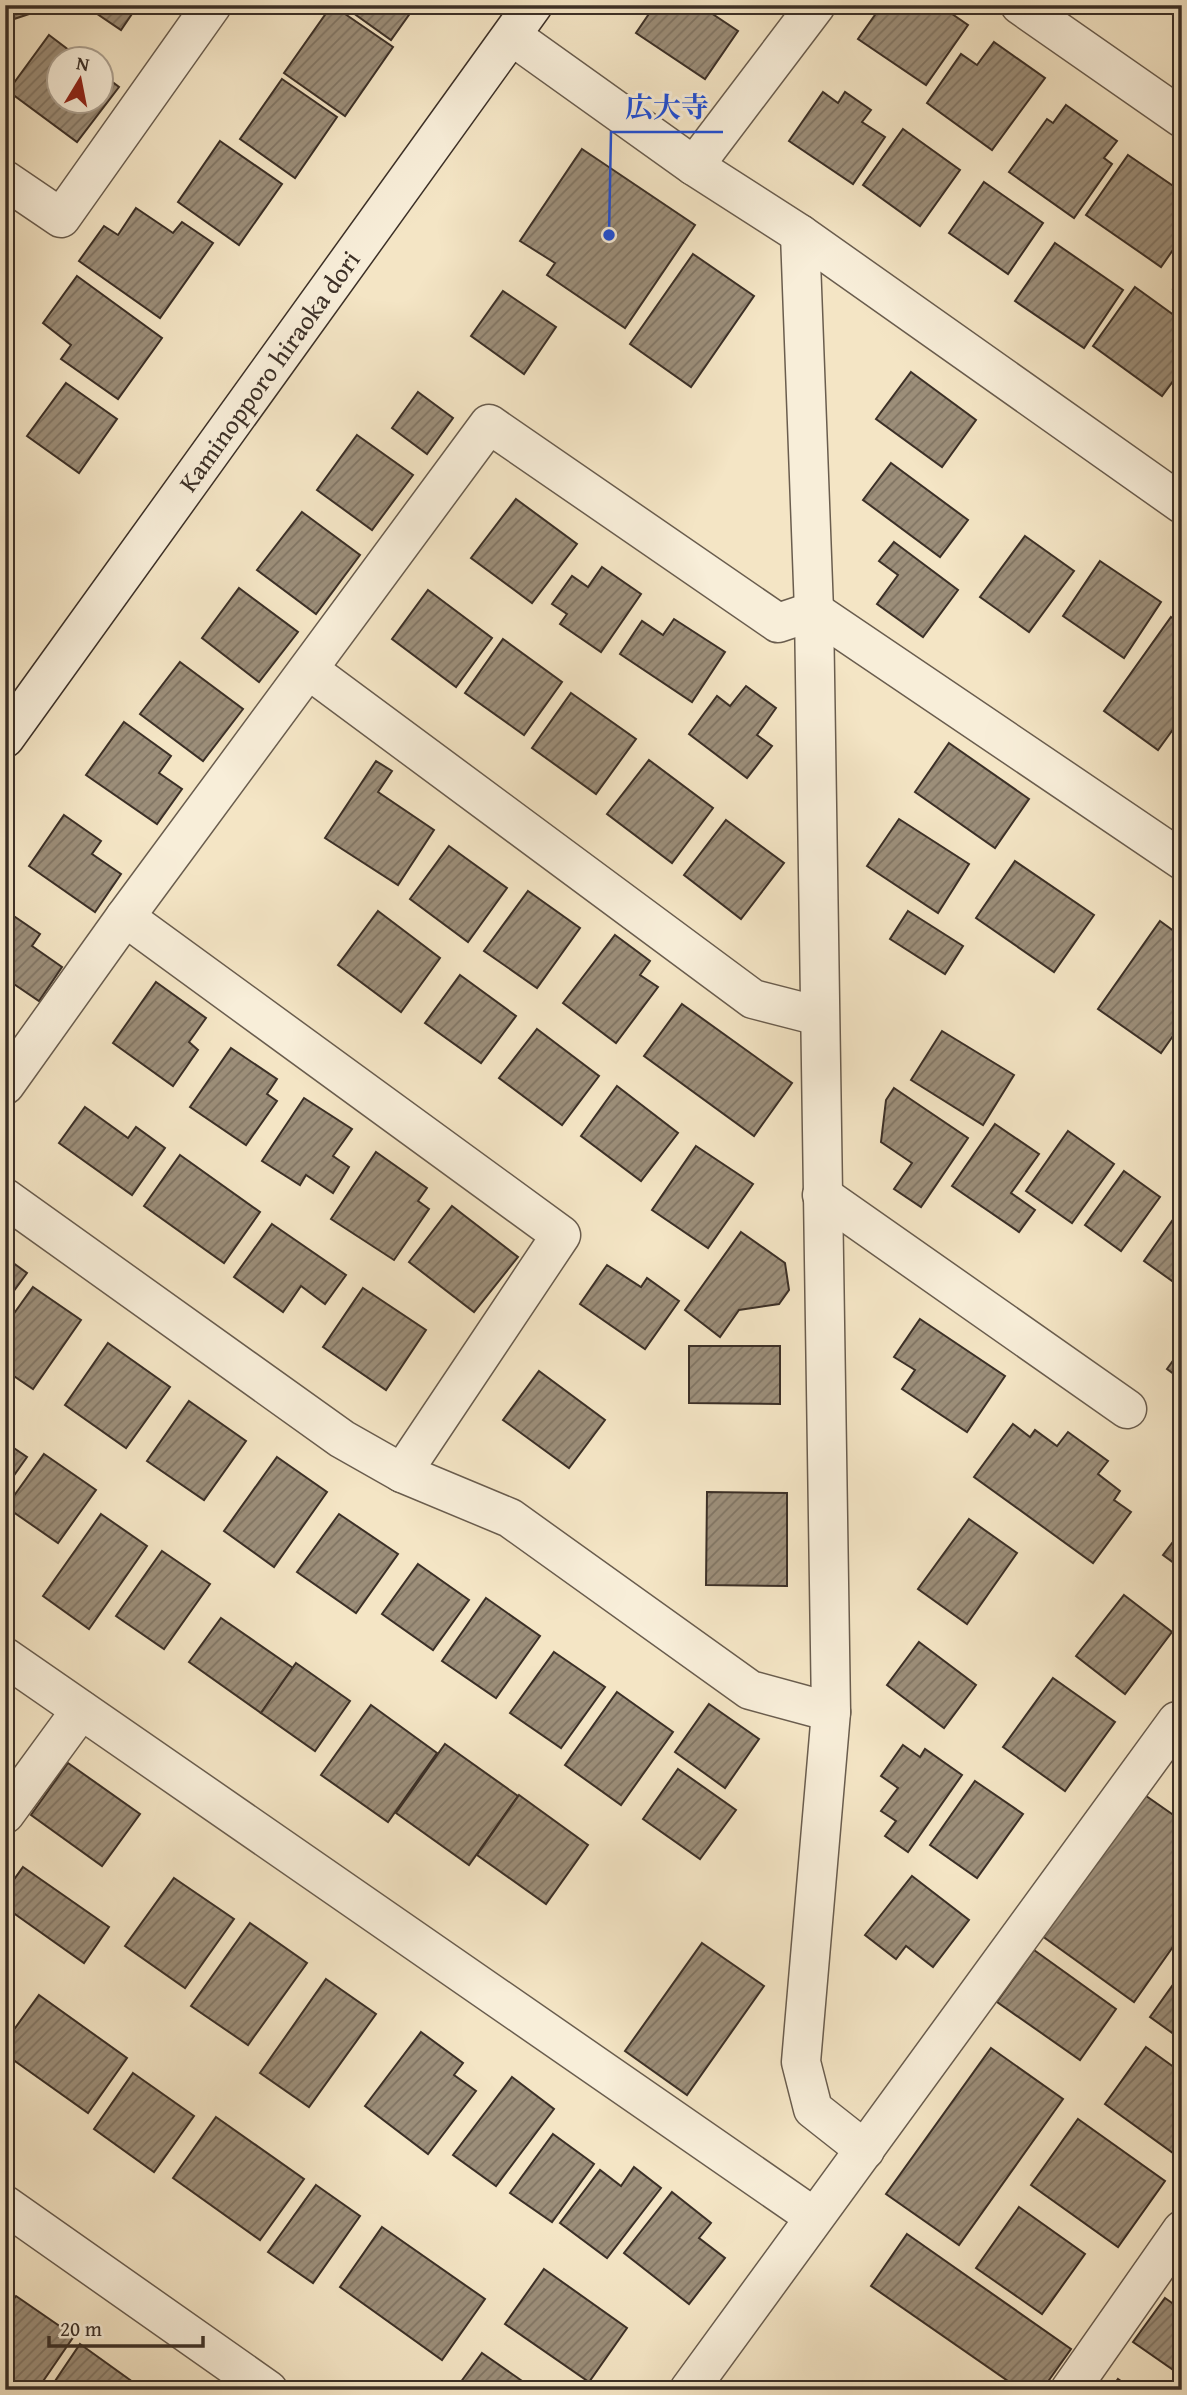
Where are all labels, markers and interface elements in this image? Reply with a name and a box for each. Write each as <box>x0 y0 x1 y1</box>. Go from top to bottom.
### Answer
north arrow <box>46 46 116 116</box>
text: N <box>74 48 92 78</box>
callout: 広大寺 <box>611 83 723 132</box>
text: 広大寺 <box>625 86 709 127</box>
street label: Kaminopporo hiraoka dori <box>168 242 369 500</box>
scale bar <box>49 2304 203 2348</box>
text: 20 m <box>60 2313 102 2344</box>

